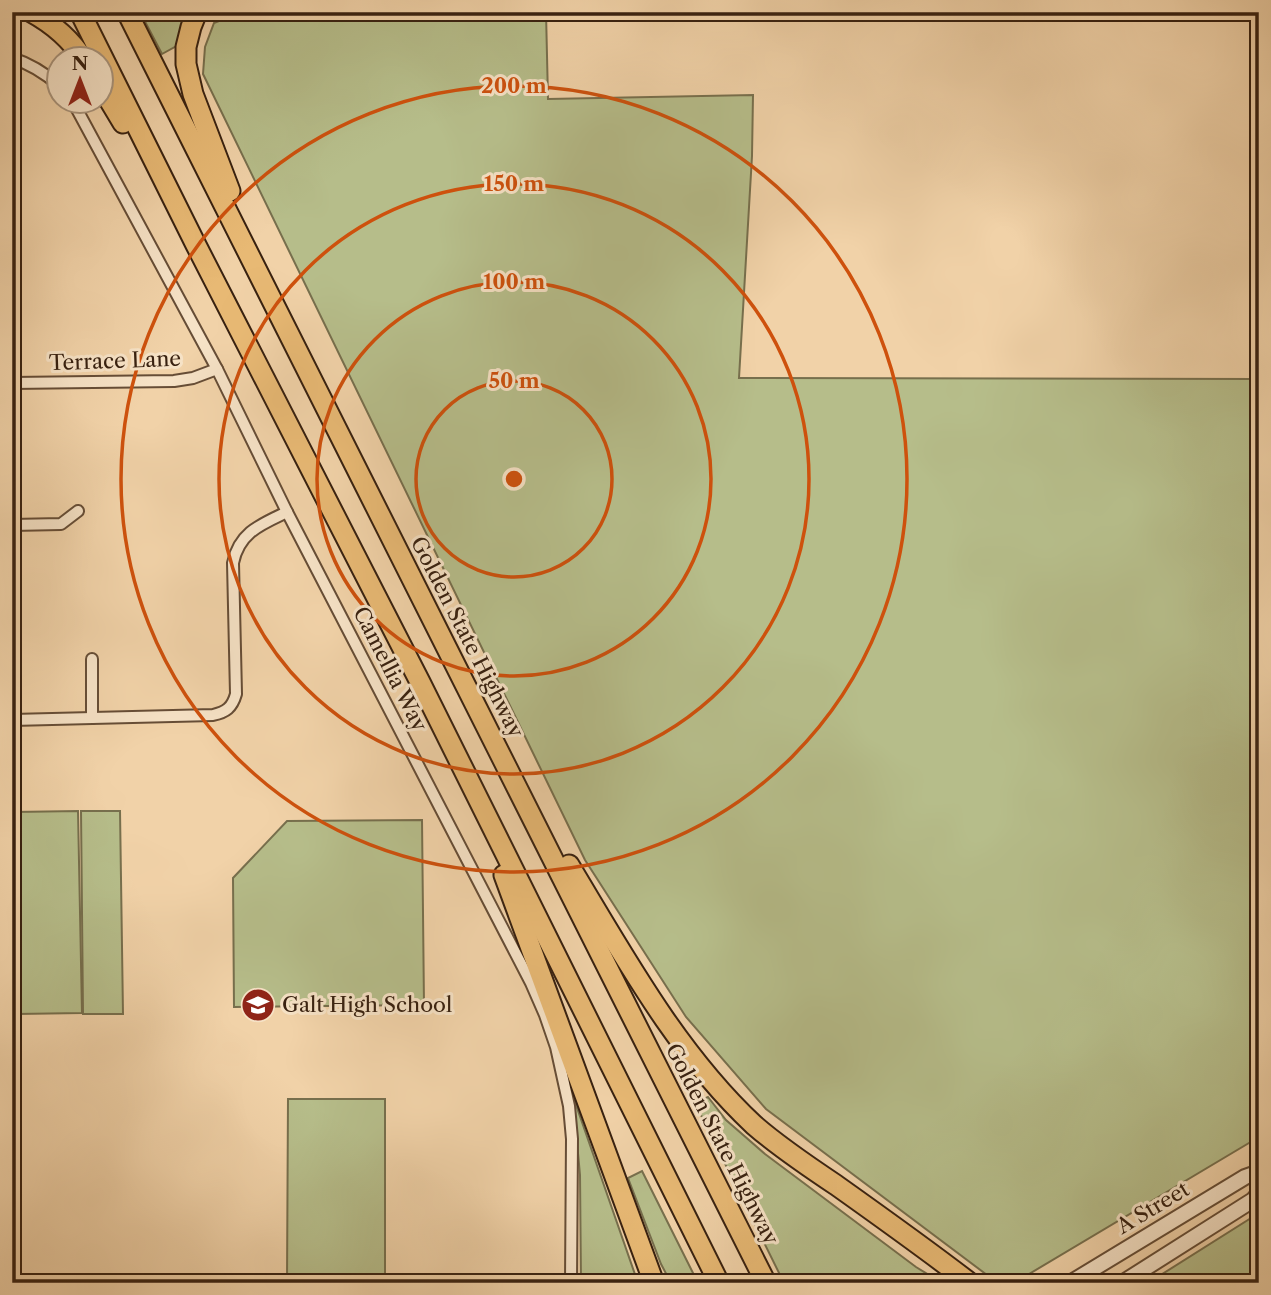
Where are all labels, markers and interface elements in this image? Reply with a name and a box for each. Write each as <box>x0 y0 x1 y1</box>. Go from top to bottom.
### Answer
north arrow <box>46 46 116 116</box>
text: N <box>72 52 88 75</box>
text: 200 m <box>481 73 547 98</box>
text: 150 m <box>484 171 544 196</box>
text: 100 m <box>483 269 545 294</box>
street label: Terrace Lane <box>48 346 182 375</box>
text: 50 m <box>488 368 540 393</box>
centre of rings <box>502 467 526 491</box>
street label: Golden State Highway <box>406 532 529 742</box>
street label: Camellia Way <box>348 602 433 736</box>
school or university icon: Galt High School <box>239 986 277 1024</box>
place label: Galt High School <box>282 992 452 1017</box>
street label: Golden State Highway <box>661 1039 784 1249</box>
street label: A Street <box>1111 1176 1194 1239</box>

